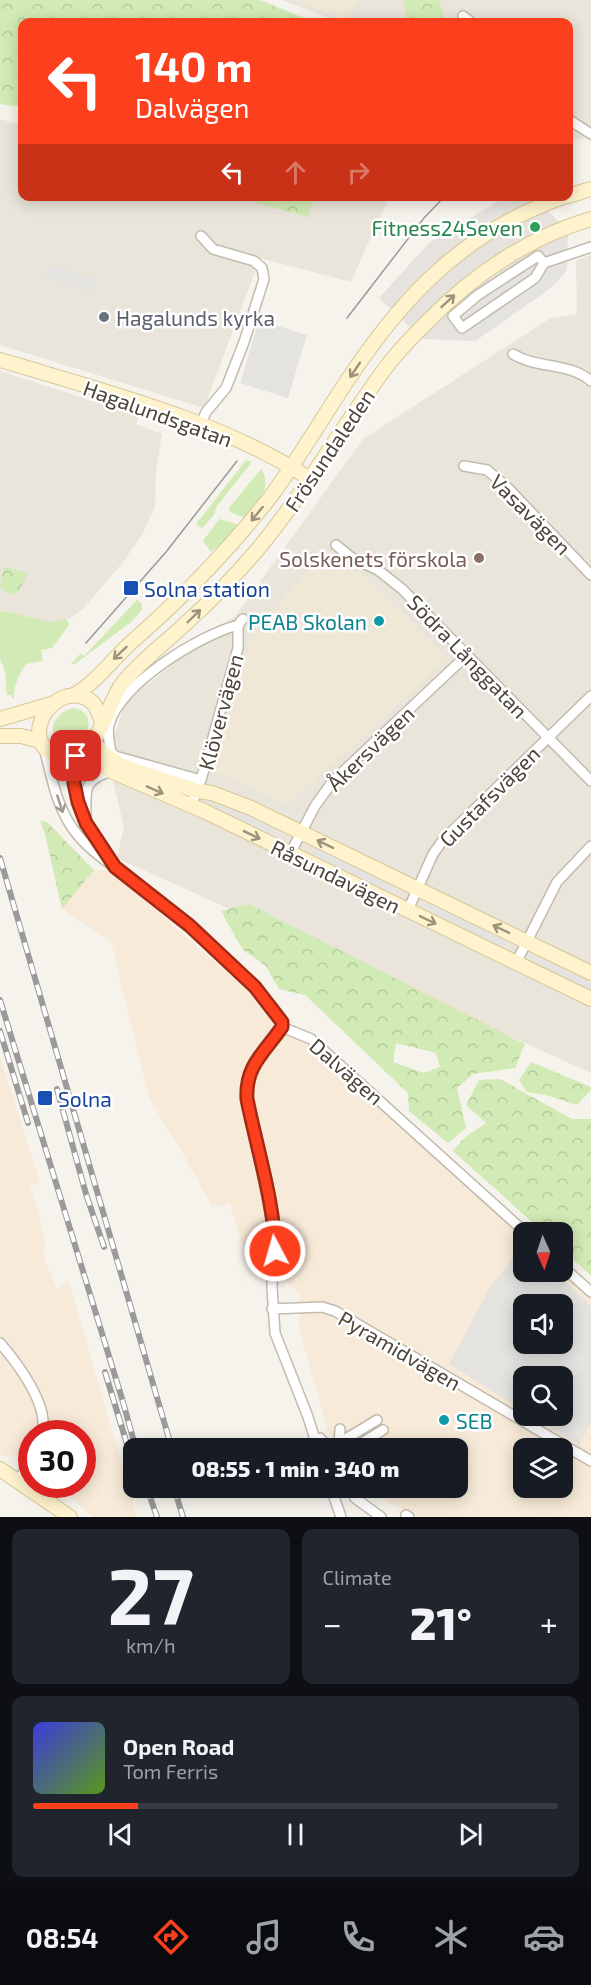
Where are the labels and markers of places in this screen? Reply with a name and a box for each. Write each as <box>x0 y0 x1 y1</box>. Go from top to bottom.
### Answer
place label: Fitness24Seven <box>372 215 523 240</box>
marker: Fitness24Seven <box>528 220 542 234</box>
place label: Hagalunds kyrka <box>116 305 275 330</box>
marker: Hagalunds kyrka <box>97 310 111 324</box>
place label: Solskenets förskola <box>279 546 467 571</box>
marker: Solskenets förskola <box>472 551 486 565</box>
place label: Solna station <box>144 576 270 601</box>
marker: Solna station <box>122 579 140 597</box>
place label: PEAB Skolan <box>248 609 367 634</box>
marker: PEAB Skolan <box>372 614 386 628</box>
pin <box>50 730 101 781</box>
place label: Solna <box>58 1086 112 1111</box>
marker: Solna <box>36 1089 54 1107</box>
place label: SEB <box>456 1408 493 1433</box>
marker: SEB <box>437 1413 451 1427</box>

